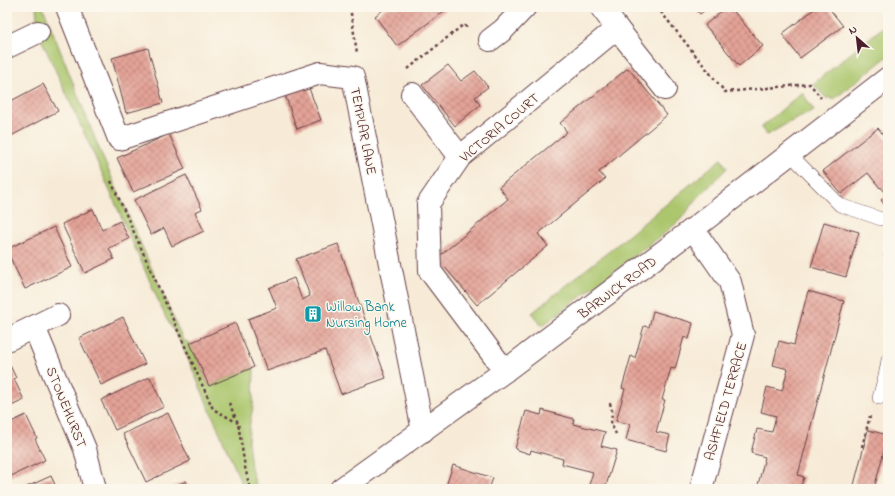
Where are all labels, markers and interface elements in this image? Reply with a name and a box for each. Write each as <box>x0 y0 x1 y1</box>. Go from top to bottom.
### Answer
north arrow <box>837 18 877 58</box>
text: N <box>846 21 860 39</box>
street label: TEMPLAR LANE <box>344 86 381 177</box>
street label: VICTORIA COURT <box>455 89 544 168</box>
street label: BARWICK ROAD <box>573 252 662 325</box>
place label: Willow Bank Nursing Home <box>326 297 407 335</box>
building icon: Willow Bank Nursing Home <box>303 304 323 324</box>
street label: ASHFIELD TERRACE <box>699 340 753 463</box>
street label: STONEHURST <box>40 364 91 451</box>

